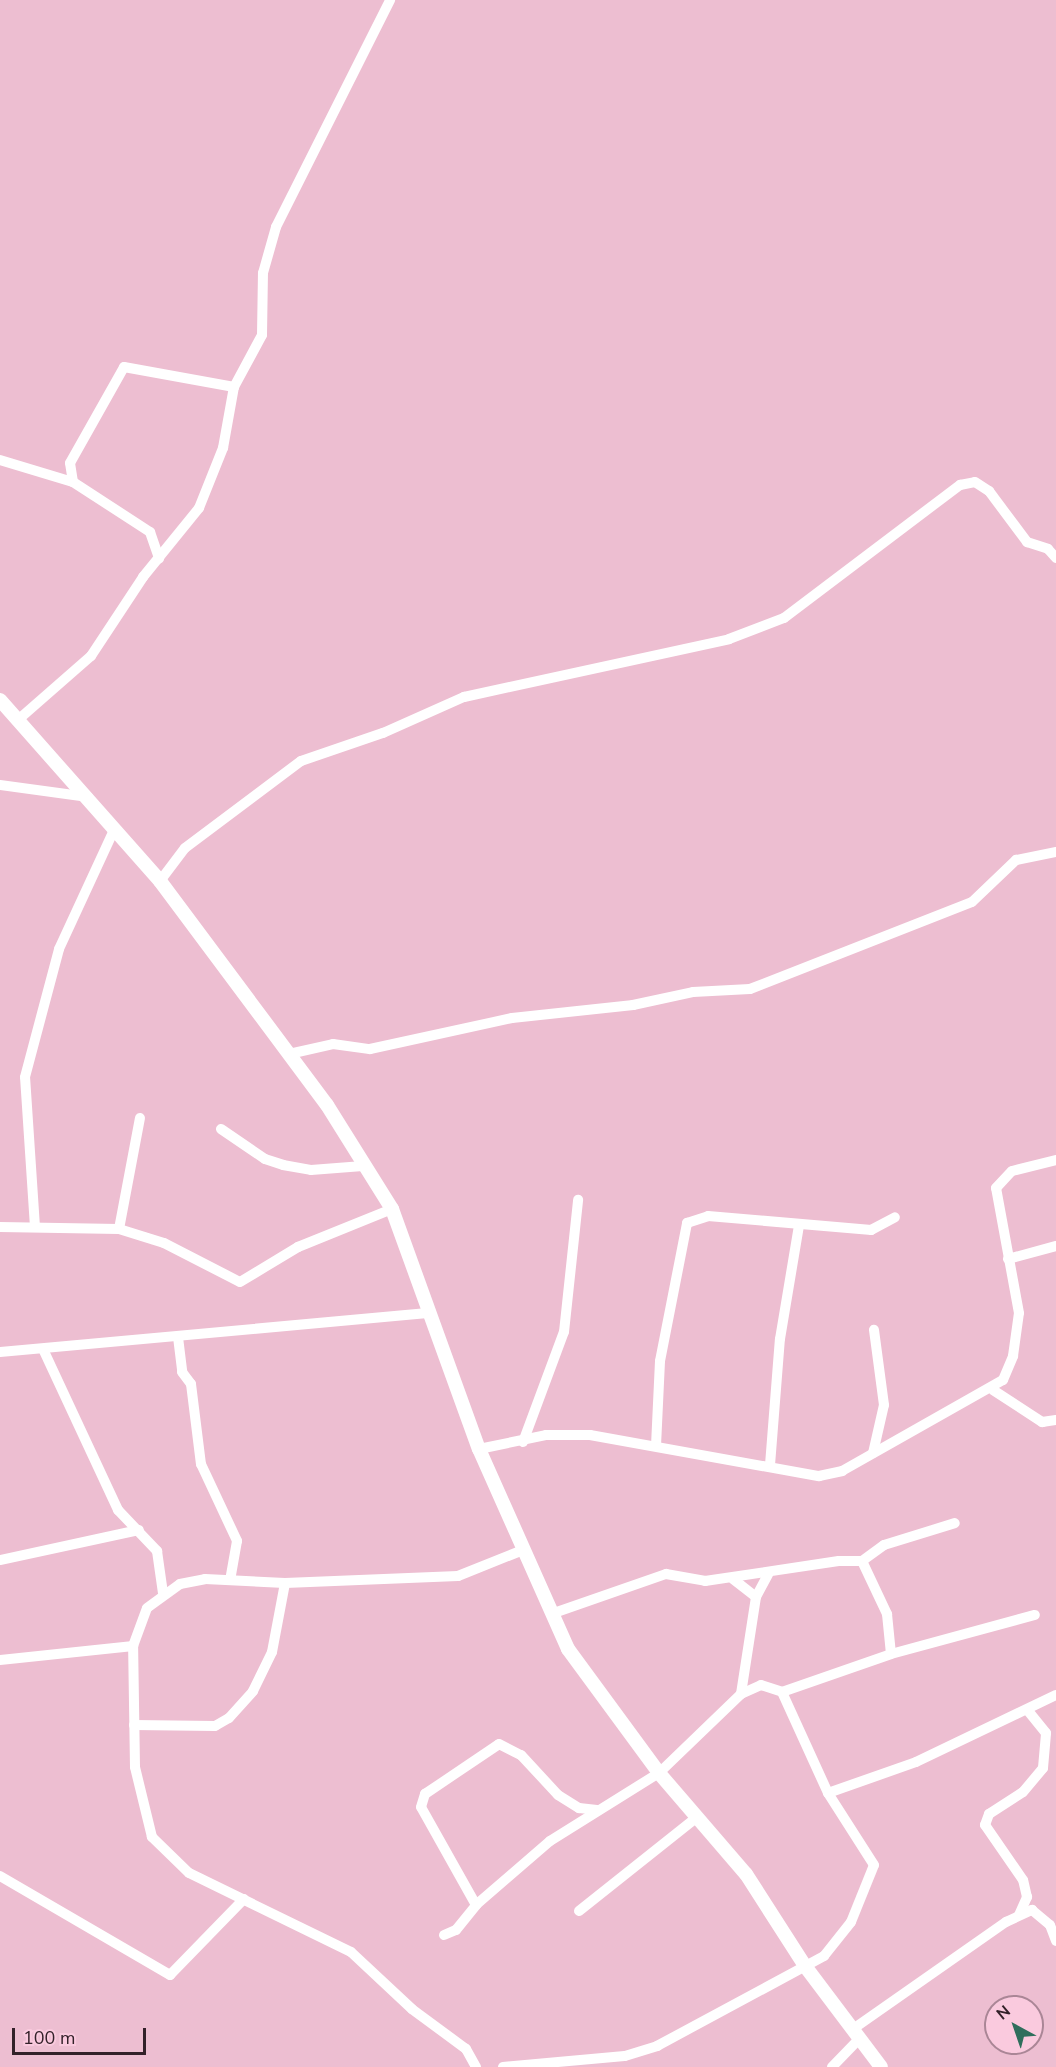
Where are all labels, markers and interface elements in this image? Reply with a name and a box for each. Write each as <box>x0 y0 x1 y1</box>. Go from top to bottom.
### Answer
north arrow <box>984 1995 1044 2055</box>
text: N <box>992 2000 1015 2025</box>
scale bar <box>15 2016 148 2054</box>
text: 100 m <box>23 2026 75 2050</box>

